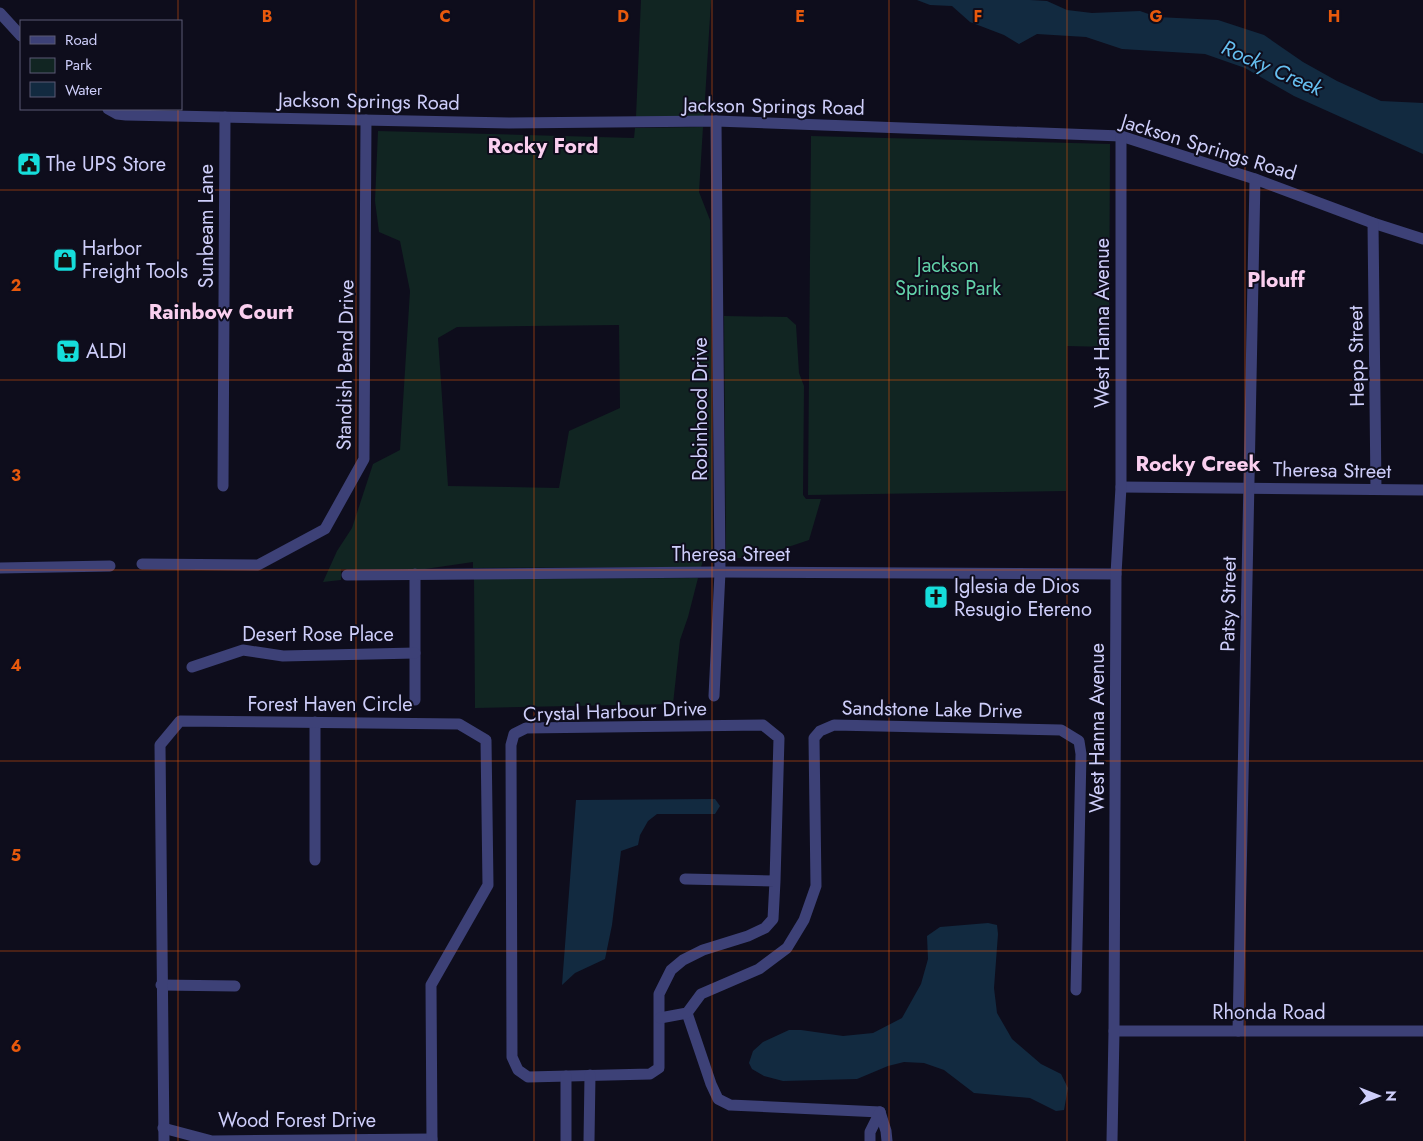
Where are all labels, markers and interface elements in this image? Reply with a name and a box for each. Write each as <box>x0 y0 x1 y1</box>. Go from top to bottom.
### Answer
text: B <box>262 5 272 28</box>
text: C <box>439 5 451 28</box>
text: D <box>617 5 629 28</box>
text: E <box>795 5 805 28</box>
text: F <box>974 5 982 28</box>
text: G <box>1149 5 1163 28</box>
text: H <box>1328 5 1340 28</box>
legend <box>20 20 182 110</box>
text: Road <box>65 29 97 51</box>
water label: Rocky Creek <box>1217 32 1328 104</box>
text: Park <box>65 54 92 76</box>
text: Water <box>65 79 103 101</box>
street label: Jackson Springs Road <box>275 85 460 118</box>
street label: Jackson Springs Road <box>680 90 865 123</box>
street label: Jackson Springs Road <box>1115 106 1300 188</box>
district label: Rocky Ford <box>488 131 599 161</box>
place label: The UPS Store <box>46 150 166 179</box>
public building icon: The UPS Store <box>16 151 42 177</box>
street label: Sunbeam Lane <box>192 164 221 288</box>
place label: Harbor Freight Tools <box>82 234 188 286</box>
street label: West Hanna Avenue <box>1088 238 1117 408</box>
shop icon: Harbor Freight Tools <box>52 247 78 273</box>
park label: Jackson Springs Park <box>895 251 1001 303</box>
district label: Plouff <box>1247 265 1306 295</box>
text: 2 <box>11 274 21 297</box>
street label: Standish Bend Drive <box>330 279 361 451</box>
district label: Rainbow Court <box>149 297 294 327</box>
street label: Hepp Street <box>1341 305 1372 407</box>
place label: ALDI <box>86 337 127 366</box>
street label: Robinhood Drive <box>686 337 715 481</box>
supermarket icon: ALDI <box>55 338 81 364</box>
district label: Rocky Creek <box>1135 449 1261 479</box>
street label: Theresa Street <box>1273 455 1392 486</box>
text: 3 <box>11 464 21 487</box>
street label: Theresa Street <box>672 540 790 569</box>
street label: Patsy Street <box>1213 556 1244 652</box>
place label: Iglesia de Dios Resugio Etereno <box>954 572 1092 624</box>
church icon: Iglesia de Dios Resugio Etereno <box>923 584 949 610</box>
street label: Desert Rose Place <box>242 620 394 649</box>
street label: West Hanna Avenue <box>1083 643 1112 813</box>
text: 4 <box>10 654 22 677</box>
street label: Forest Haven Circle <box>247 690 413 719</box>
street label: Sandstone Lake Drive <box>841 693 1023 726</box>
street label: Crystal Harbour Drive <box>523 694 707 729</box>
text: 5 <box>11 844 21 867</box>
street label: Rhonda Road <box>1212 998 1326 1027</box>
text: 6 <box>11 1035 21 1058</box>
north arrow <box>1353 1071 1403 1121</box>
text: N <box>1381 1090 1401 1102</box>
street label: Wood Forest Drive <box>218 1106 376 1135</box>

